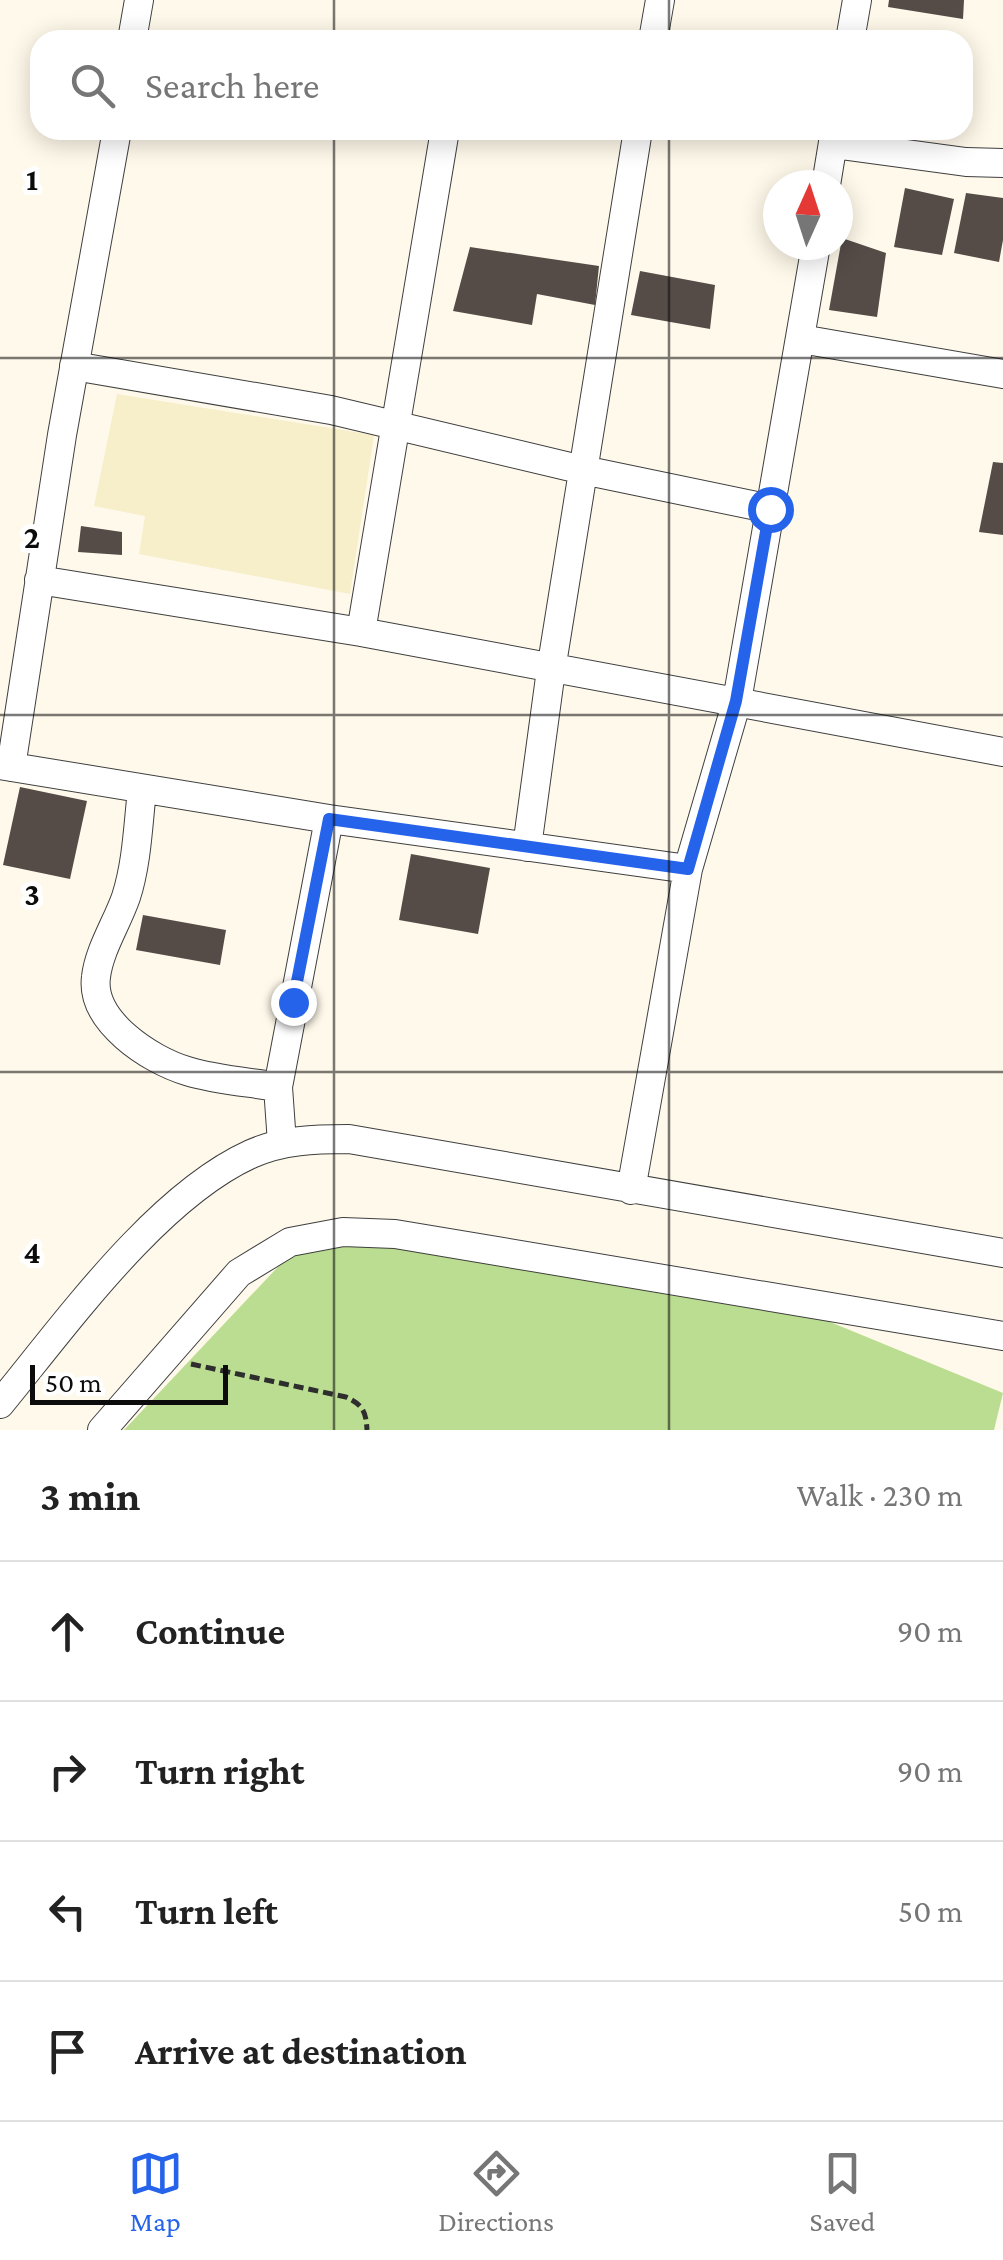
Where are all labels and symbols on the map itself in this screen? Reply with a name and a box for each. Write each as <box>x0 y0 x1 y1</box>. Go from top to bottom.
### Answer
text: 1 <box>26 161 38 197</box>
north arrow <box>763 170 853 260</box>
route start <box>748 487 794 533</box>
text: 2 <box>24 519 40 555</box>
text: 3 <box>24 876 40 912</box>
route end <box>271 980 317 1026</box>
text: 4 <box>23 1234 41 1270</box>
scale bar <box>30 1360 228 1404</box>

